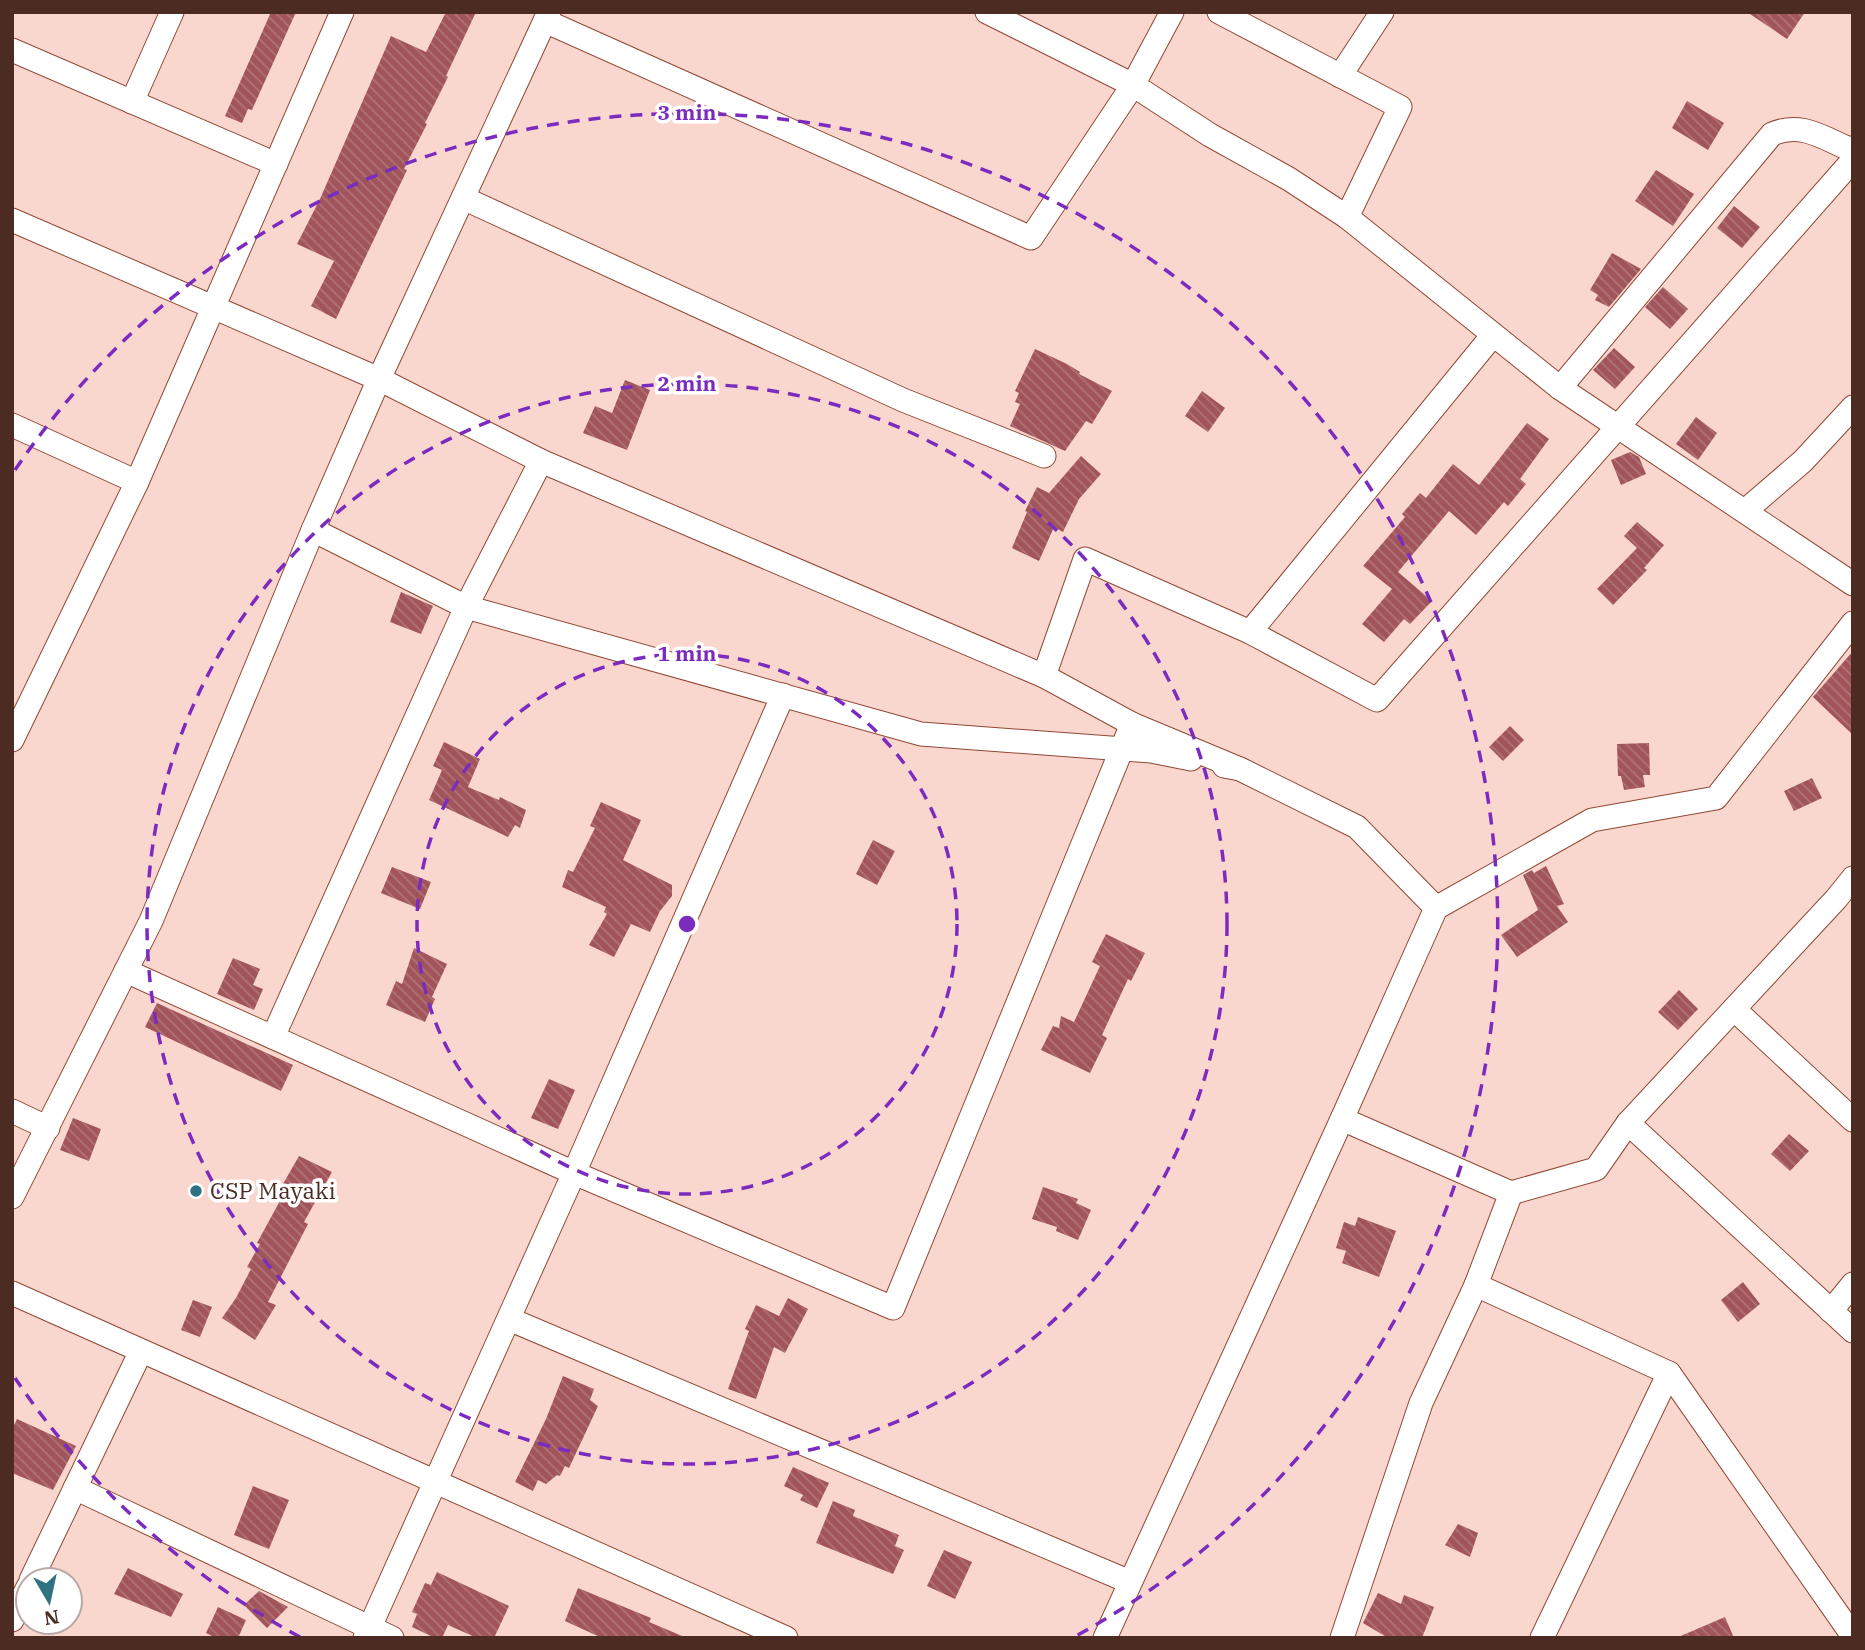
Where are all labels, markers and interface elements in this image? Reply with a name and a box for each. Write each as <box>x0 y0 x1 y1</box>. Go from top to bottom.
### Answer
text: 3 min <box>658 98 716 126</box>
text: 2 min <box>658 369 716 397</box>
text: 1 min <box>658 639 716 667</box>
centre of rings <box>675 912 699 936</box>
place label: CSP Mayaki <box>210 1175 336 1205</box>
marker: CSP Mayaki <box>188 1183 204 1199</box>
north arrow <box>14 1566 84 1636</box>
text: N <box>42 1605 61 1631</box>

